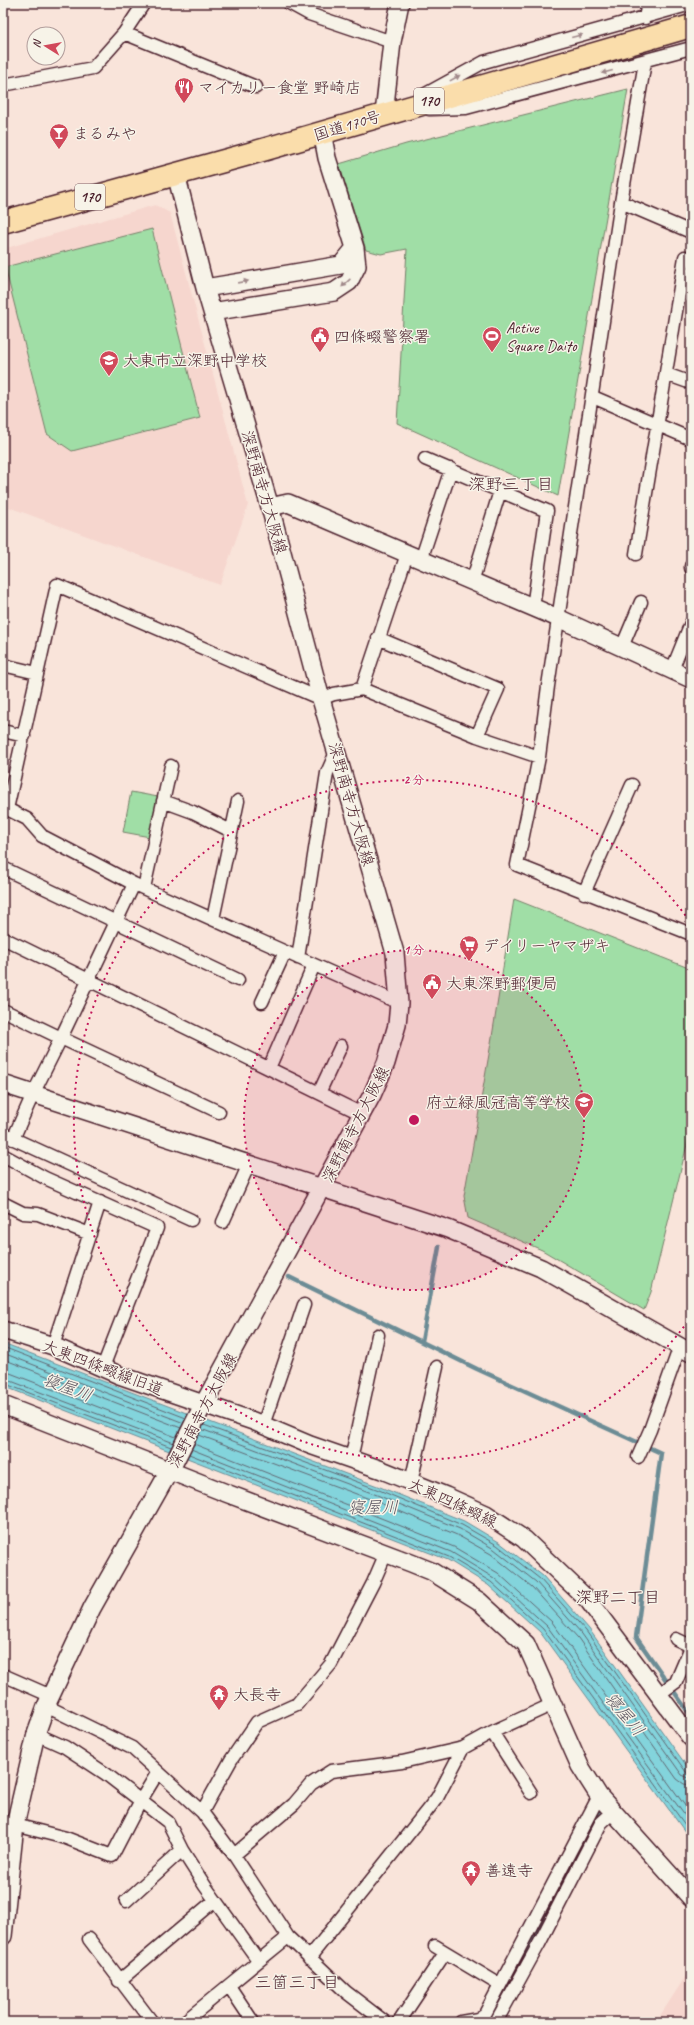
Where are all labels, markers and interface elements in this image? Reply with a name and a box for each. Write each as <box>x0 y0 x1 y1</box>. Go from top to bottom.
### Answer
north arrow <box>26 26 66 66</box>
one-way arrow <box>571 33 583 39</box>
text: N <box>29 37 44 49</box>
one-way arrow <box>601 69 613 75</box>
one-way arrow <box>449 74 461 81</box>
restaurant icon: マイカリー食堂 野崎店 <box>173 76 195 104</box>
place label: マイカリー食堂 野崎店 <box>198 78 361 98</box>
road number: 170 <box>414 88 444 114</box>
street label: 国道170号 <box>311 106 383 146</box>
bar icon: まるみや <box>48 122 70 150</box>
place label: まるみや <box>73 124 137 144</box>
road number: 170 <box>75 184 105 210</box>
one-way arrow <box>341 278 351 288</box>
one-way arrow <box>237 279 249 285</box>
place label: Active Square Daito <box>506 318 578 356</box>
public building icon: 四條畷警察署 <box>309 325 331 353</box>
sports icon: Active Square Daito <box>481 325 503 353</box>
place label: 四條畷警察署 <box>334 327 430 347</box>
school or university icon: 大東市立深野中学校 <box>98 349 120 377</box>
place label: 大東市立深野中学校 <box>123 351 267 371</box>
street label: 深野南寺方大阪線 <box>237 428 291 557</box>
district label: 深野三丁目 <box>469 474 554 495</box>
street label: 深野南寺方大阪線 <box>324 740 378 869</box>
text: 2 分 <box>404 772 424 788</box>
supermarket icon: デイリーヤマザキ <box>458 934 480 962</box>
place label: デイリーヤマザキ <box>483 936 610 956</box>
text: 1 分 <box>404 942 424 958</box>
public building icon: 大東深野郵便局 <box>421 972 443 1000</box>
place label: 大東深野郵便局 <box>446 974 558 994</box>
street label: 深野南寺方大阪線 <box>318 1063 394 1186</box>
school or university icon: 府立緑風冠高等学校 <box>573 1091 595 1119</box>
place label: 府立緑風冠高等学校 <box>426 1093 570 1113</box>
centre of rings <box>407 1113 421 1127</box>
street label: 大東四條畷線旧道 <box>39 1336 166 1400</box>
street label: 深野南寺方大阪線 <box>164 1349 242 1472</box>
water label: 寝屋川 <box>40 1369 95 1406</box>
street label: 大東四條畷線 <box>405 1474 500 1532</box>
water label: 寝屋川 <box>348 1497 399 1518</box>
district label: 深野二丁目 <box>576 1587 661 1608</box>
temple icon: 大長寺 <box>208 1683 230 1711</box>
place label: 大長寺 <box>233 1685 281 1705</box>
water label: 寝屋川 <box>600 1688 649 1741</box>
temple icon: 善遠寺 <box>460 1859 482 1887</box>
place label: 善遠寺 <box>485 1861 533 1881</box>
district label: 三箇三丁目 <box>255 1972 340 1993</box>

